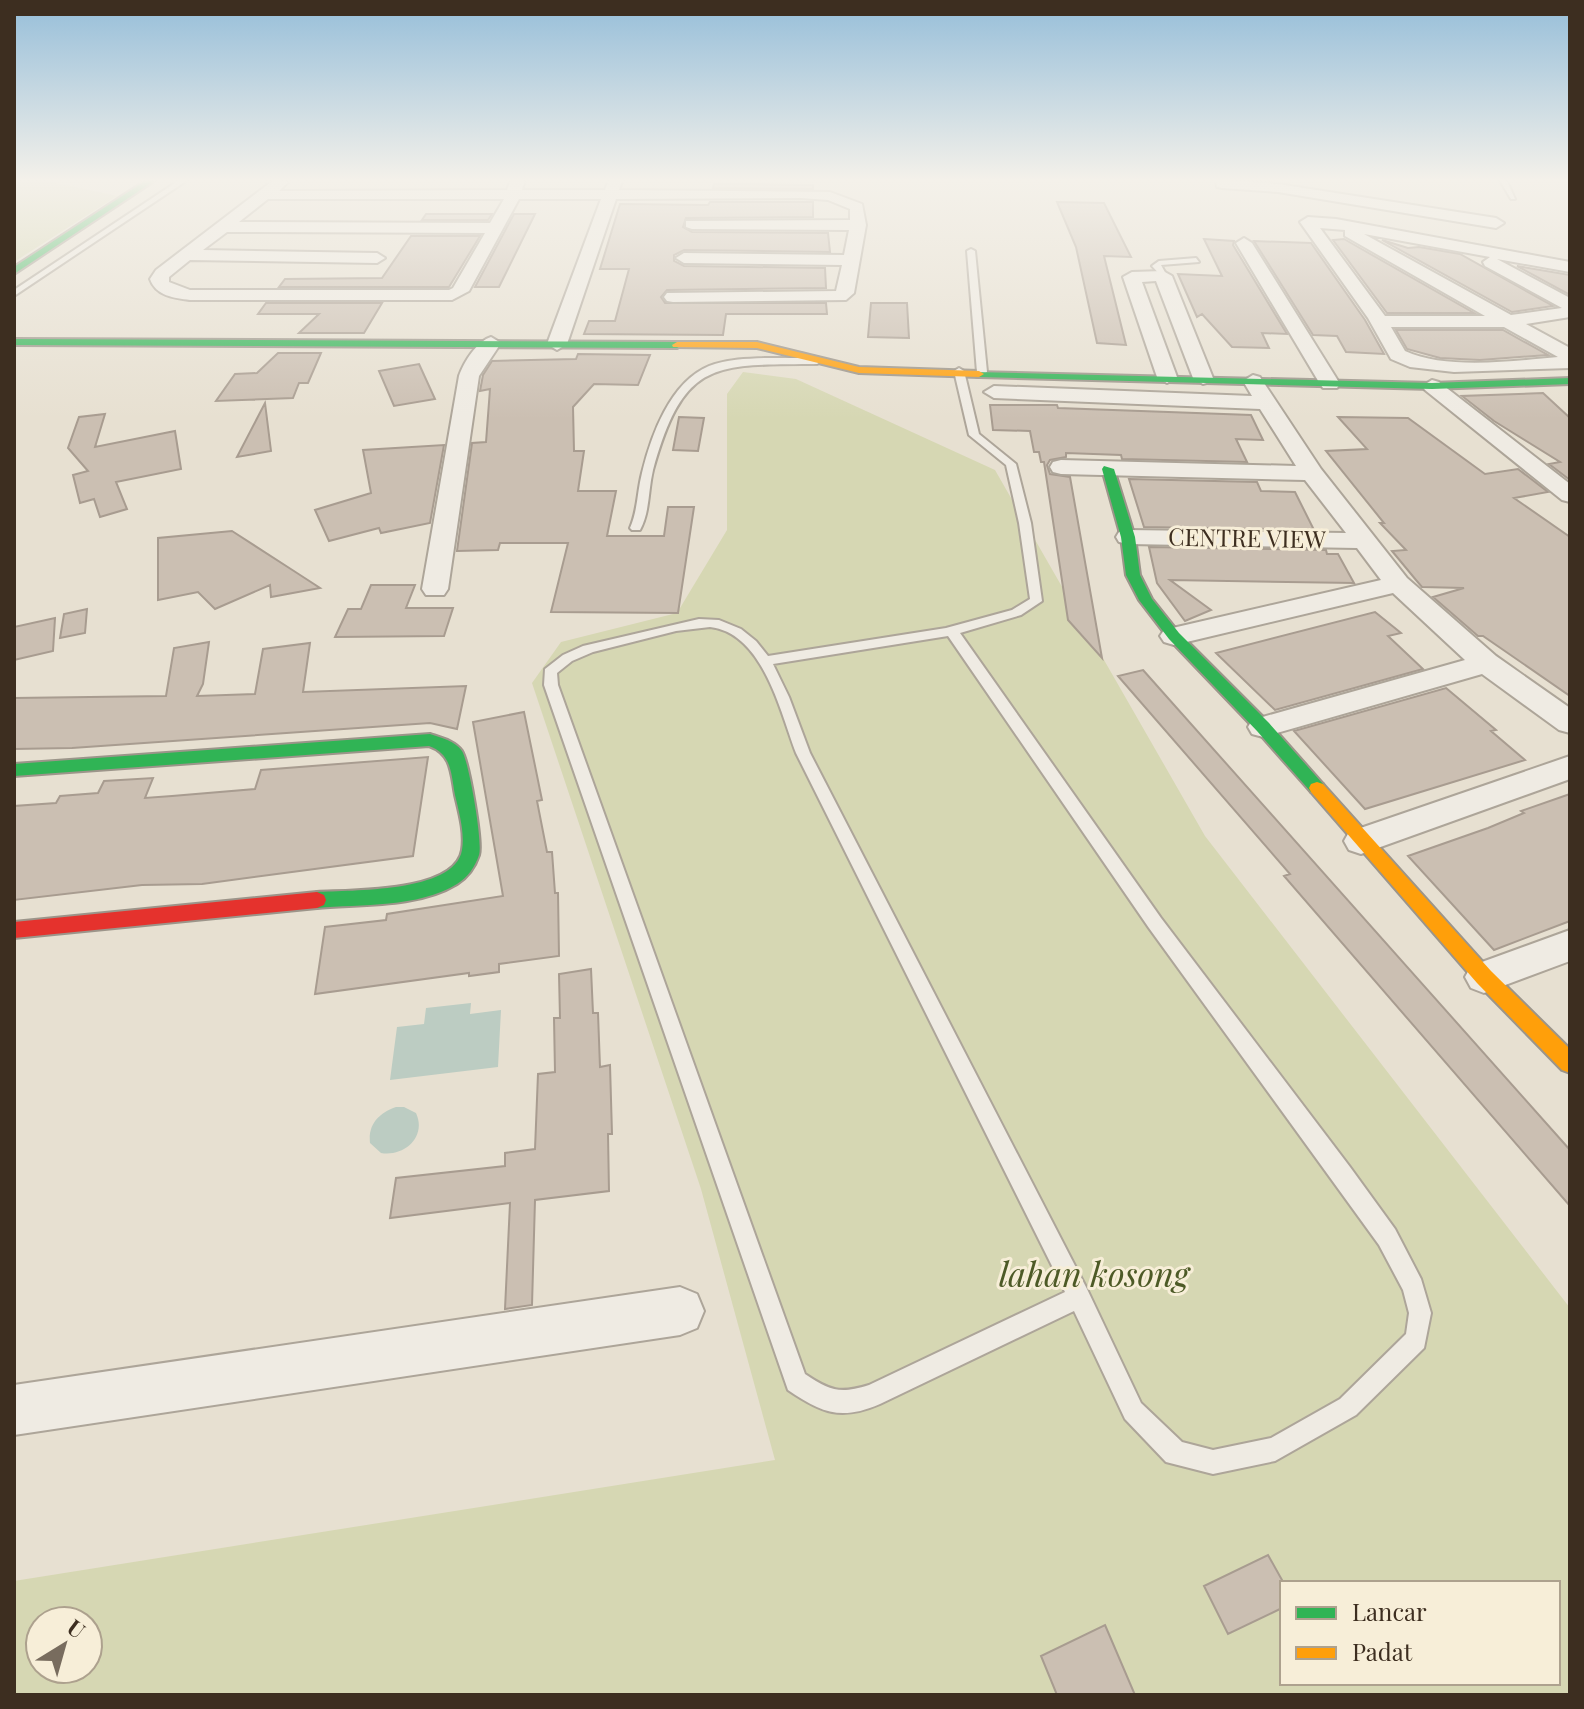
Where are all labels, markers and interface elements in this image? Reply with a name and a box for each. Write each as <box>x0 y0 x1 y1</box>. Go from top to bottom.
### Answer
street label: CENTRE VIEW <box>1168 520 1327 554</box>
park label: lahan kosong <box>999 1250 1192 1296</box>
legend <box>1280 1581 1560 1685</box>
text: Lancar <box>1352 1595 1427 1627</box>
north arrow <box>24 1605 104 1685</box>
text: U <box>62 1612 92 1645</box>
text: Padat <box>1352 1635 1413 1667</box>

